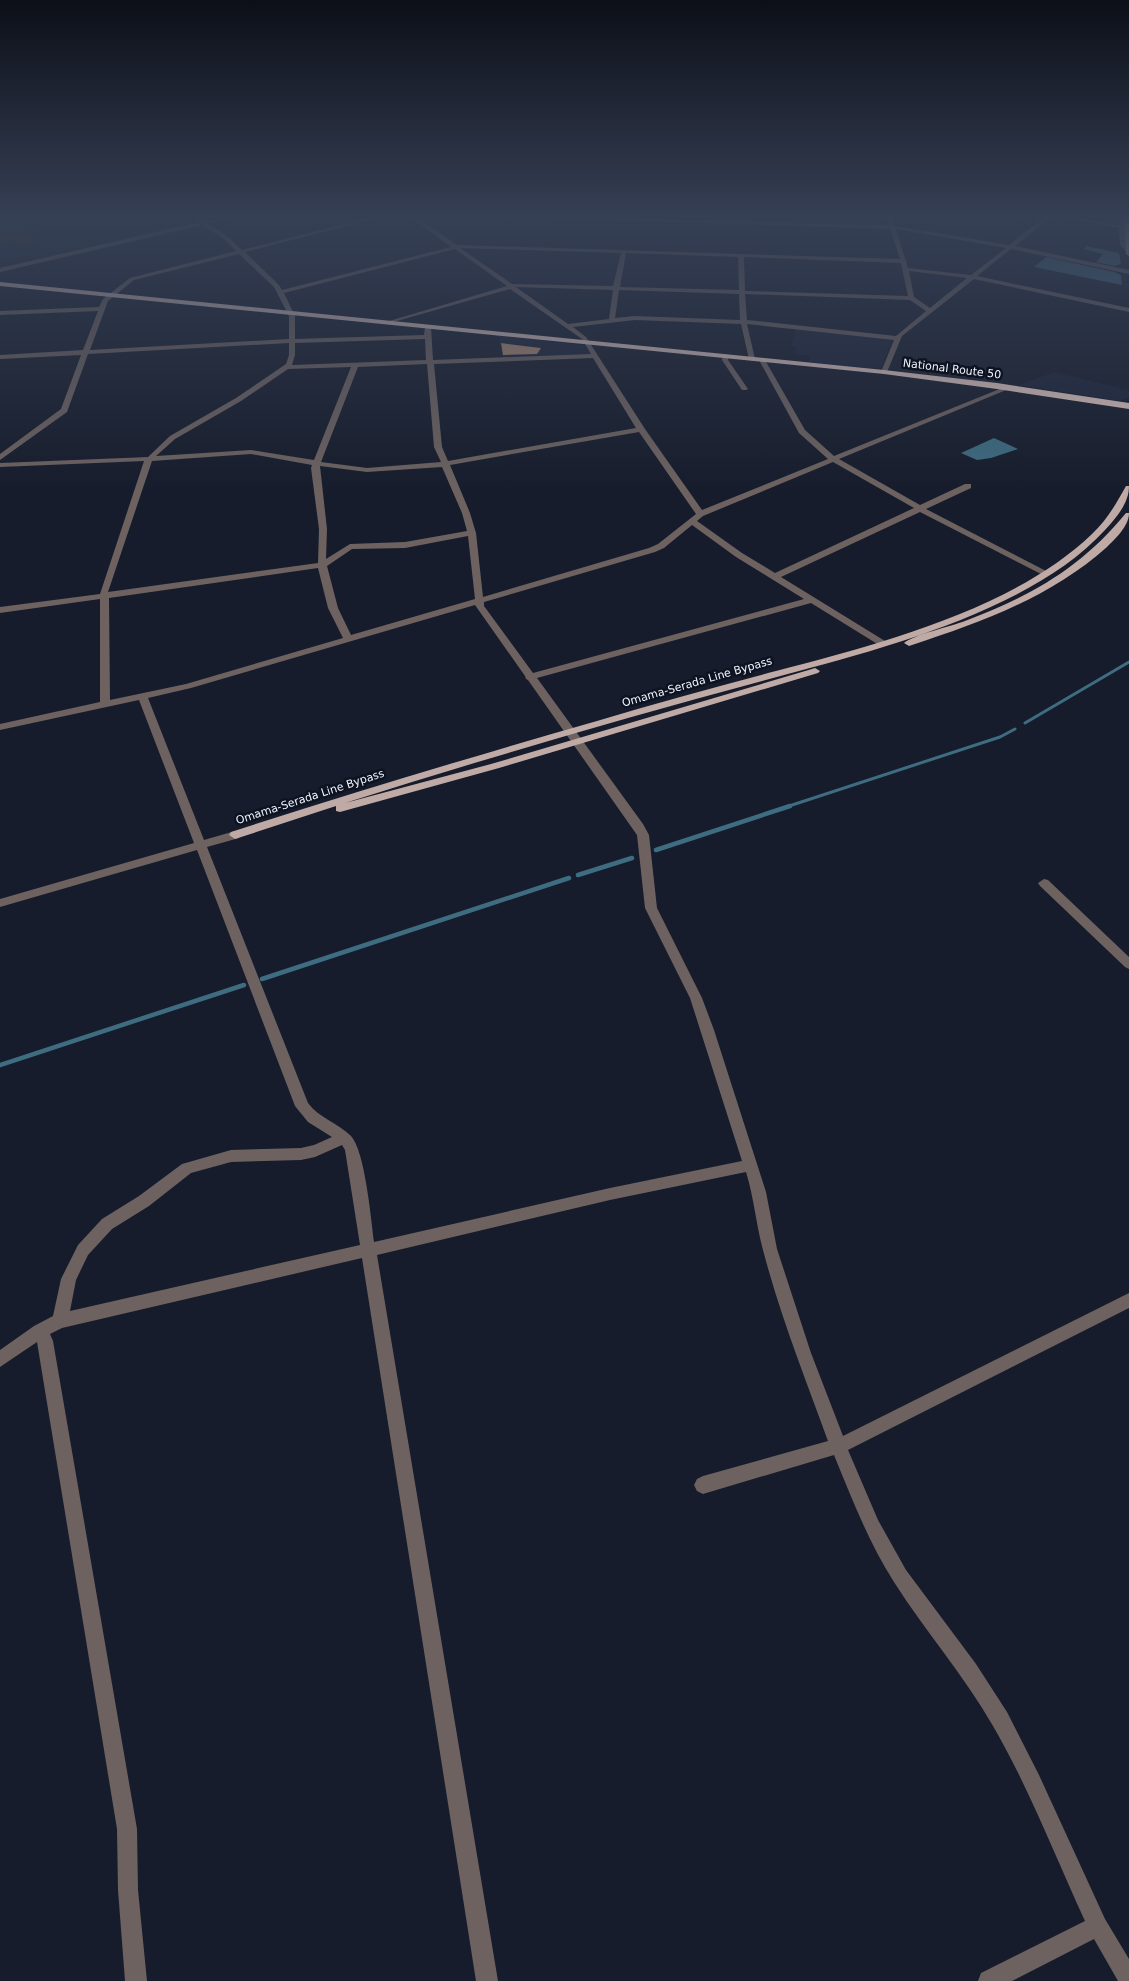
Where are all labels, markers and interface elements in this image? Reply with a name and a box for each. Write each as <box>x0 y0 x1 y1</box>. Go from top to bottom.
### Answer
street label: National Route 50 <box>902 357 1002 381</box>
street label: Omama-Serada Line Bypass <box>621 654 774 710</box>
street label: Omama-Serada Line Bypass <box>234 767 386 827</box>

